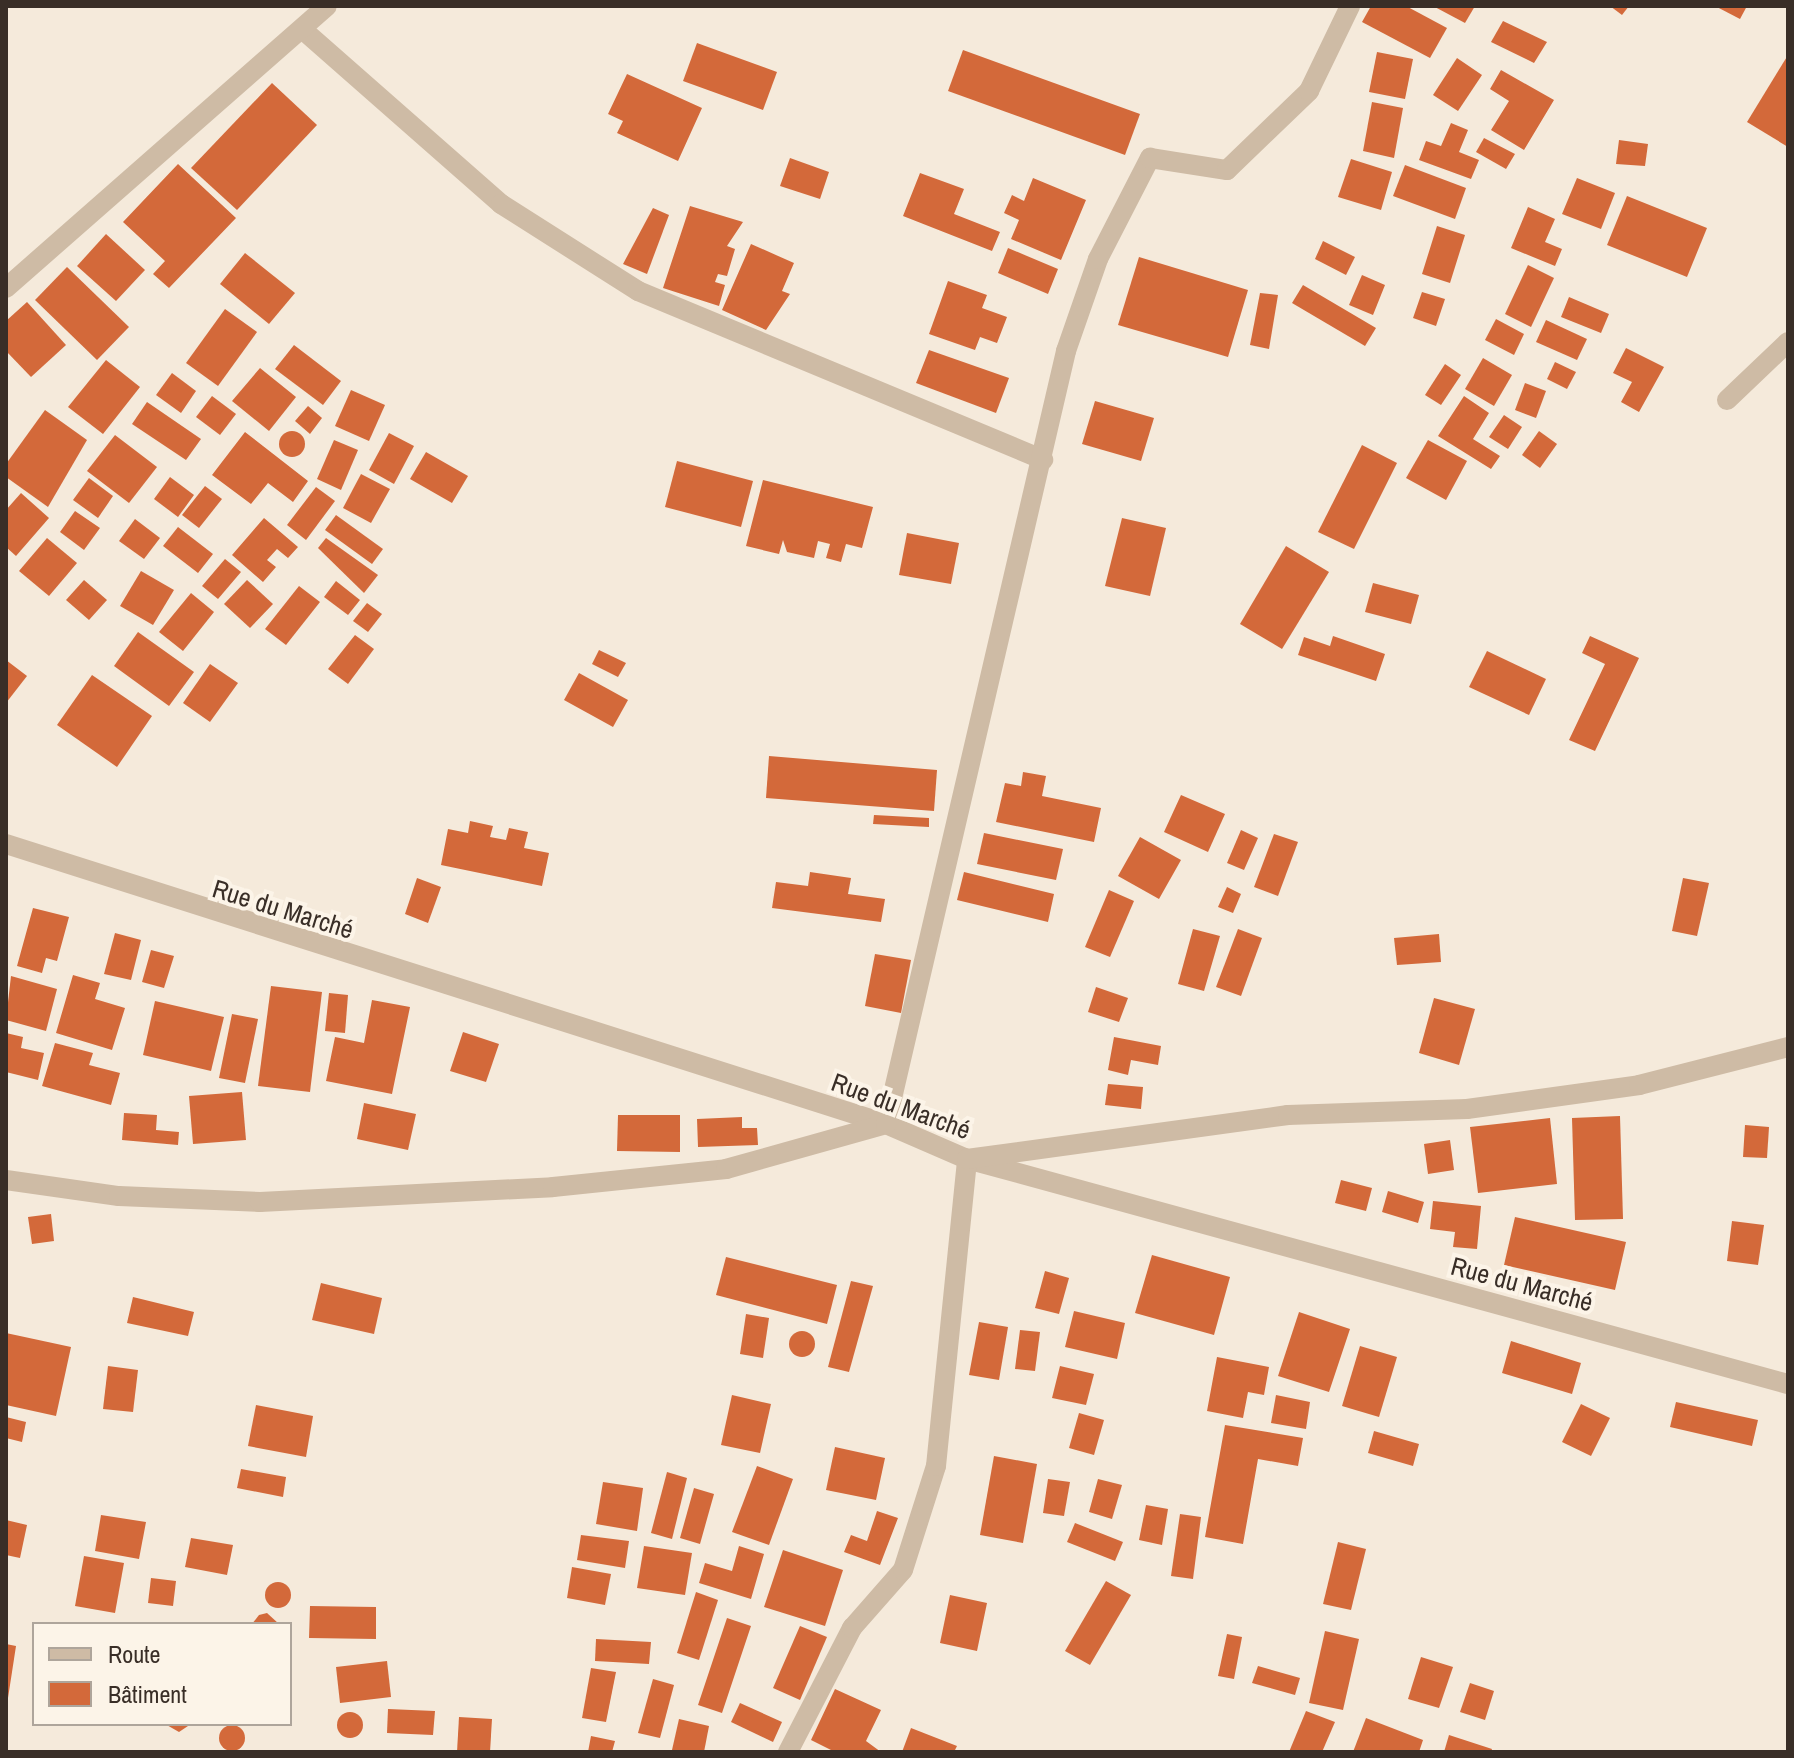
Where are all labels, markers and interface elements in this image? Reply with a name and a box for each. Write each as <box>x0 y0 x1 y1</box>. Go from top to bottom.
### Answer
street label: Rue du Marché <box>209 873 357 945</box>
street label: Rue du Marché <box>827 1066 975 1146</box>
street label: Rue du Marché <box>1448 1250 1596 1318</box>
legend <box>32 1622 292 1726</box>
text: Route <box>108 1638 161 1670</box>
text: Bâtiment <box>108 1678 187 1710</box>

